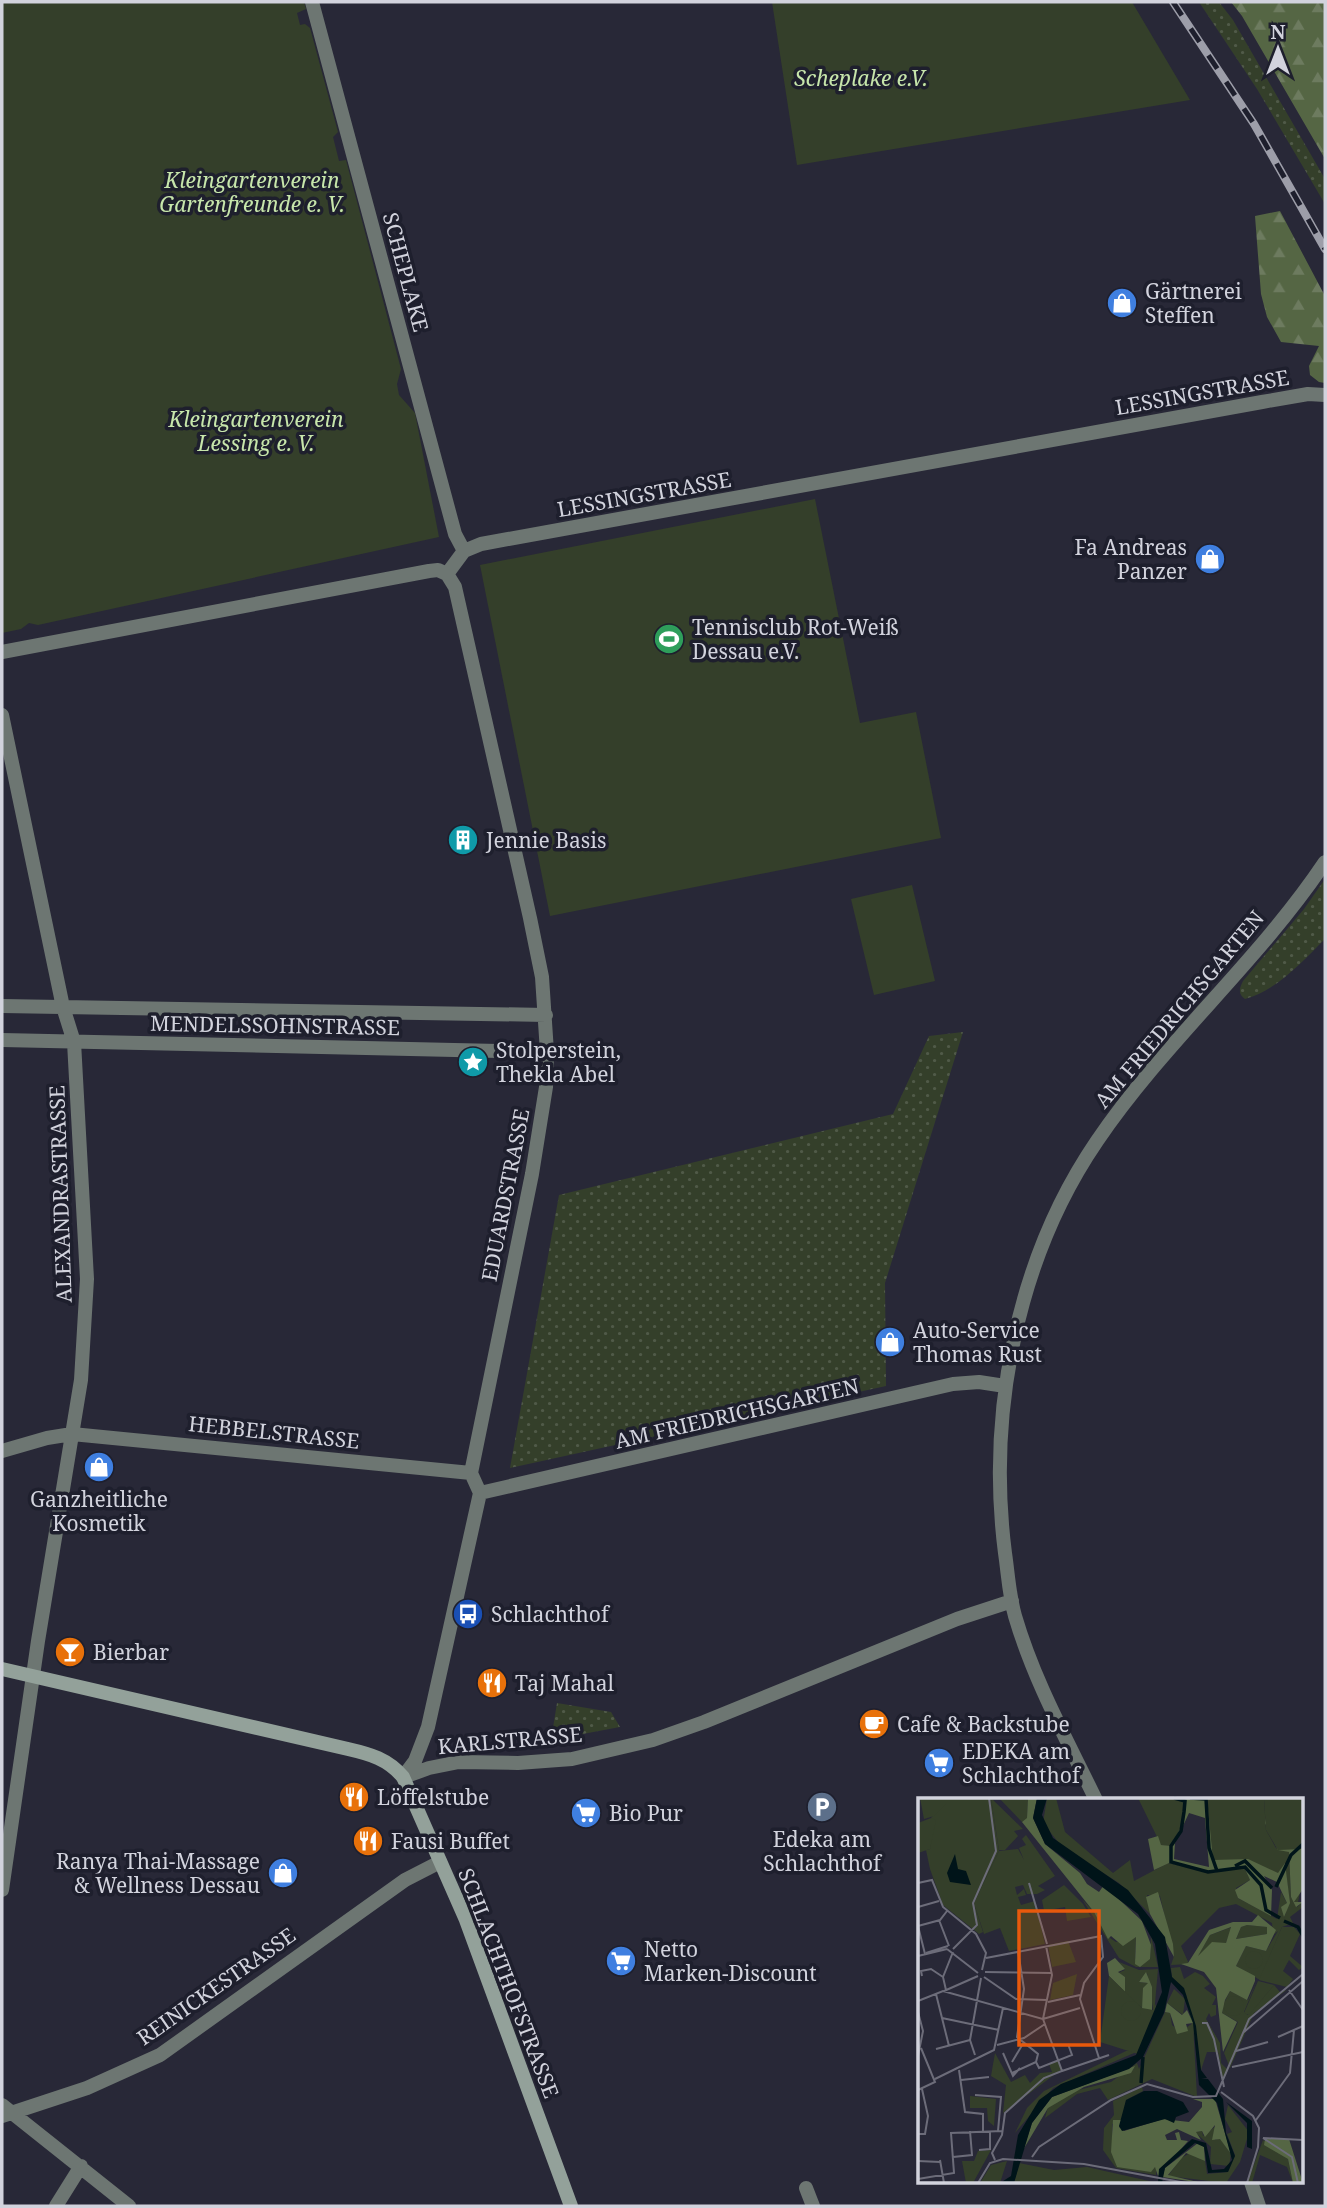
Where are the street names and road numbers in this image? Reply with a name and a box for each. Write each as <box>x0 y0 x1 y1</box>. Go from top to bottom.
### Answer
street label: SCHEPLAKE <box>377 209 435 335</box>
street label: LESSINGSTRASSE <box>1113 363 1291 421</box>
street label: LESSINGSTRASSE <box>555 465 733 523</box>
street label: AM FRIEDRICHSGARTEN <box>1088 904 1270 1114</box>
street label: MENDELSSOHNSTRASSE <box>150 1009 400 1041</box>
street label: ALEXANDRASTRASSE <box>42 1085 78 1303</box>
street label: EDUARDSTRASSE <box>475 1106 535 1284</box>
street label: AM FRIEDRICHSGARTEN <box>612 1371 862 1455</box>
street label: HEBBELSTRASSE <box>187 1409 361 1455</box>
street label: KARLSTRASSE <box>437 1720 583 1760</box>
street label: SCHLACHTHOFSTRASSE <box>452 1864 566 2102</box>
street label: REINICKESTRASSE <box>131 1921 301 2051</box>

